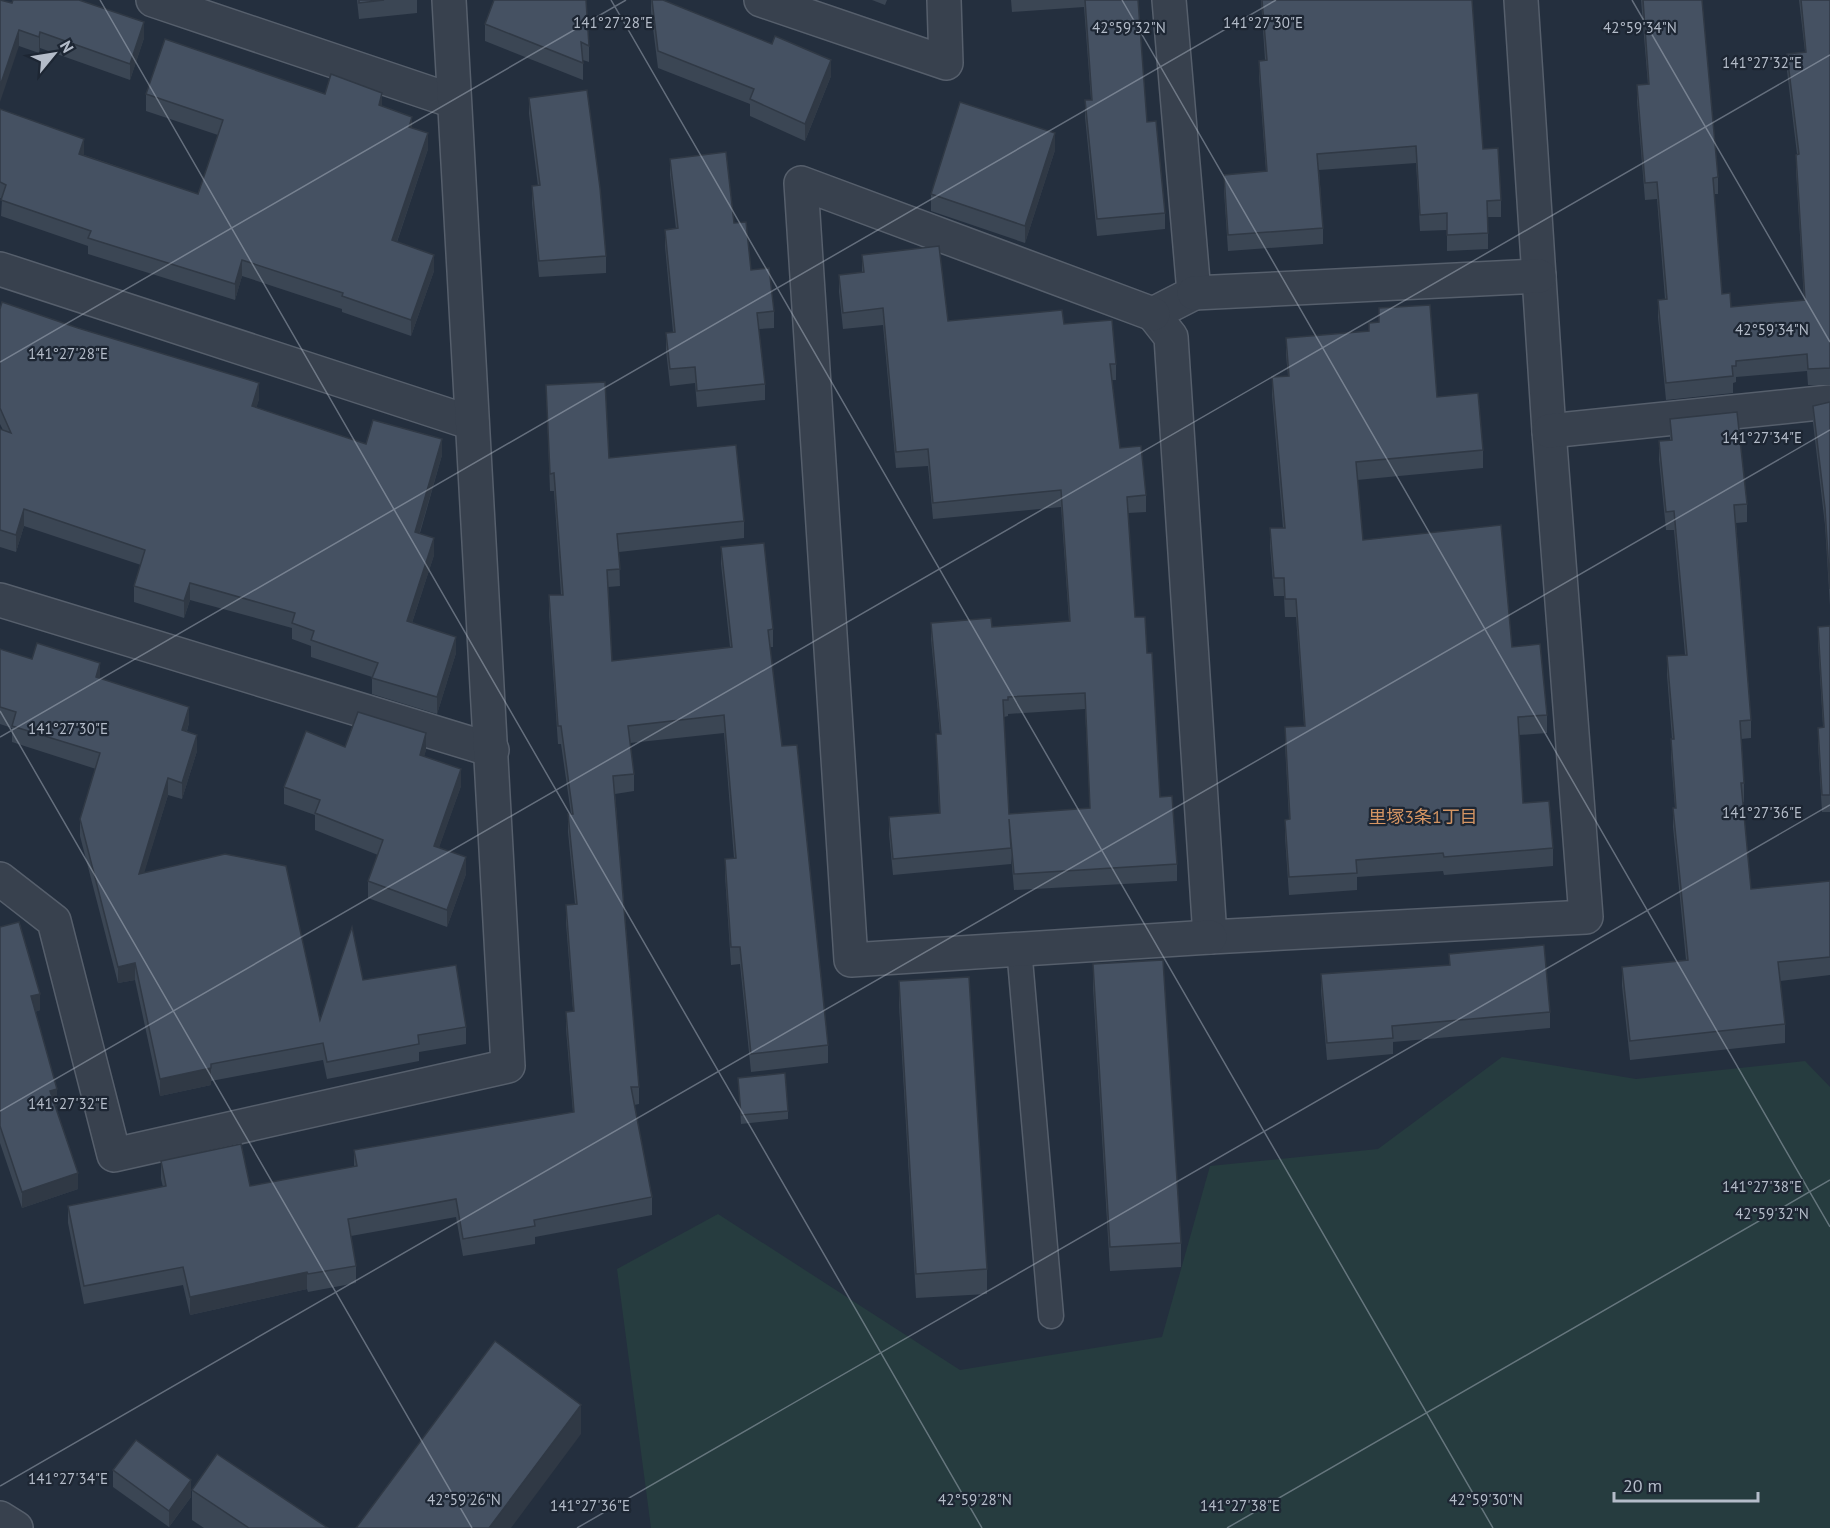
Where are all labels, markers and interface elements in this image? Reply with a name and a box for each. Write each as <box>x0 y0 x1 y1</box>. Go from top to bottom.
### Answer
text: 141°27'28"E <box>573 13 653 32</box>
text: 141°27'30"E <box>1223 13 1303 32</box>
text: 42°59'32"N <box>1092 18 1166 37</box>
text: 42°59'34"N <box>1603 18 1677 37</box>
north arrow <box>24 24 84 84</box>
text: N <box>56 37 78 56</box>
text: 141°27'32"E <box>1722 53 1802 72</box>
text: 42°59'34"N <box>1735 320 1809 339</box>
text: 141°27'28"E <box>28 344 108 363</box>
text: 141°27'34"E <box>1722 428 1802 447</box>
text: 141°27'30"E <box>28 719 108 738</box>
text: 141°27'36"E <box>1722 803 1802 822</box>
district label: 里塚3条1丁目 <box>1368 805 1478 828</box>
text: 141°27'32"E <box>28 1094 108 1113</box>
text: 141°27'38"E <box>1722 1177 1802 1196</box>
text: 42°59'32"N <box>1735 1204 1809 1223</box>
scale bar <box>1614 1465 1758 1503</box>
text: 141°27'34"E <box>28 1469 108 1488</box>
text: 20 m <box>1623 1474 1662 1497</box>
text: 42°59'26"N <box>427 1490 501 1509</box>
text: 42°59'28"N <box>938 1490 1012 1509</box>
text: 42°59'30"N <box>1449 1490 1523 1509</box>
text: 141°27'36"E <box>550 1496 630 1515</box>
text: 141°27'38"E <box>1200 1496 1280 1515</box>

